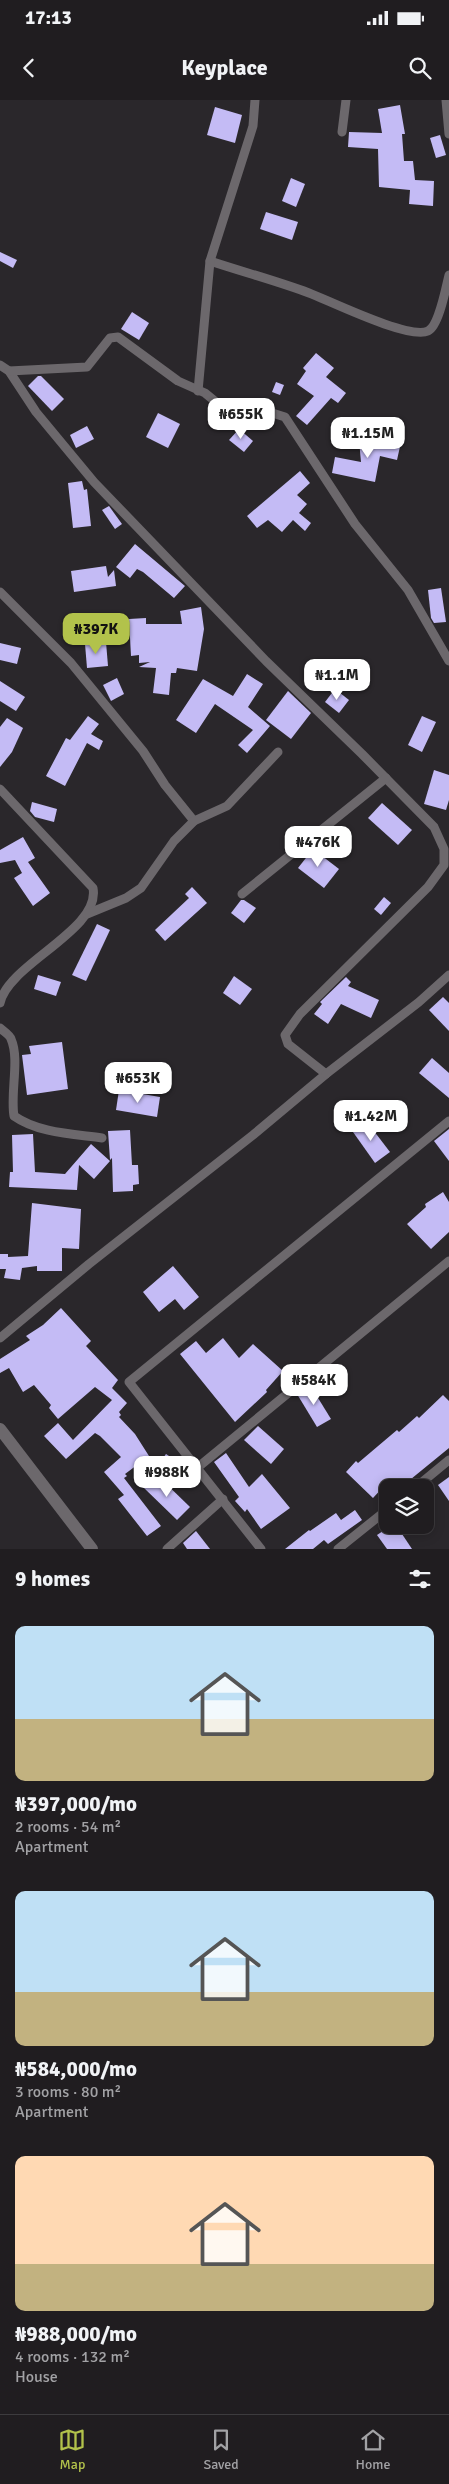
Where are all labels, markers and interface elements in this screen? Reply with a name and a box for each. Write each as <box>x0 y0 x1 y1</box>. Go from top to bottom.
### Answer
text: 17:13 <box>25 6 72 30</box>
icon: back <box>15 54 43 82</box>
text: Keyplace <box>181 54 268 81</box>
icon: search <box>406 54 434 82</box>
pin: ₦655K <box>206 398 276 440</box>
text: ₦655K <box>219 404 263 424</box>
pin: ₦1.15M <box>327 416 409 459</box>
text: ₦1.15M <box>342 423 394 443</box>
pin: ₦397K <box>61 612 131 655</box>
text: ₦397K <box>74 619 118 639</box>
pin: ₦1.1M <box>302 658 372 701</box>
text: ₦1.1M <box>315 665 359 685</box>
pin: ₦476K <box>283 826 353 868</box>
text: ₦476K <box>296 832 340 852</box>
pin: ₦653K <box>103 1062 173 1104</box>
text: ₦653K <box>116 1068 160 1088</box>
pin: ₦1.42M <box>330 1100 412 1142</box>
text: ₦1.42M <box>345 1106 397 1126</box>
pin: ₦584K <box>279 1364 349 1406</box>
text: ₦584K <box>292 1370 336 1390</box>
pin: ₦988K <box>132 1456 202 1498</box>
text: ₦988K <box>145 1462 189 1482</box>
map controls <box>379 1479 434 1534</box>
button: layers <box>379 1479 434 1534</box>
icon: filters <box>406 1565 434 1593</box>
text: 9 homes <box>15 1566 90 1592</box>
icon: home <box>180 1659 270 1749</box>
text: ₦397,000/mo <box>15 1791 137 1817</box>
text: 2 rooms · 54 m² <box>15 1817 121 1837</box>
text: Apartment <box>15 1837 88 1857</box>
icon: home <box>180 1924 270 2014</box>
text: ₦584,000/mo <box>15 2056 137 2082</box>
text: 3 rooms · 80 m² <box>15 2082 121 2102</box>
text: Apartment <box>15 2102 88 2122</box>
icon: home <box>180 2189 270 2279</box>
text: ₦988,000/mo <box>15 2321 137 2347</box>
text: 4 rooms · 132 m² <box>15 2347 130 2367</box>
text: House <box>15 2367 58 2387</box>
tab: Map <box>58 2426 86 2473</box>
tab: Saved <box>203 2426 239 2473</box>
tab: Home <box>356 2426 391 2473</box>

